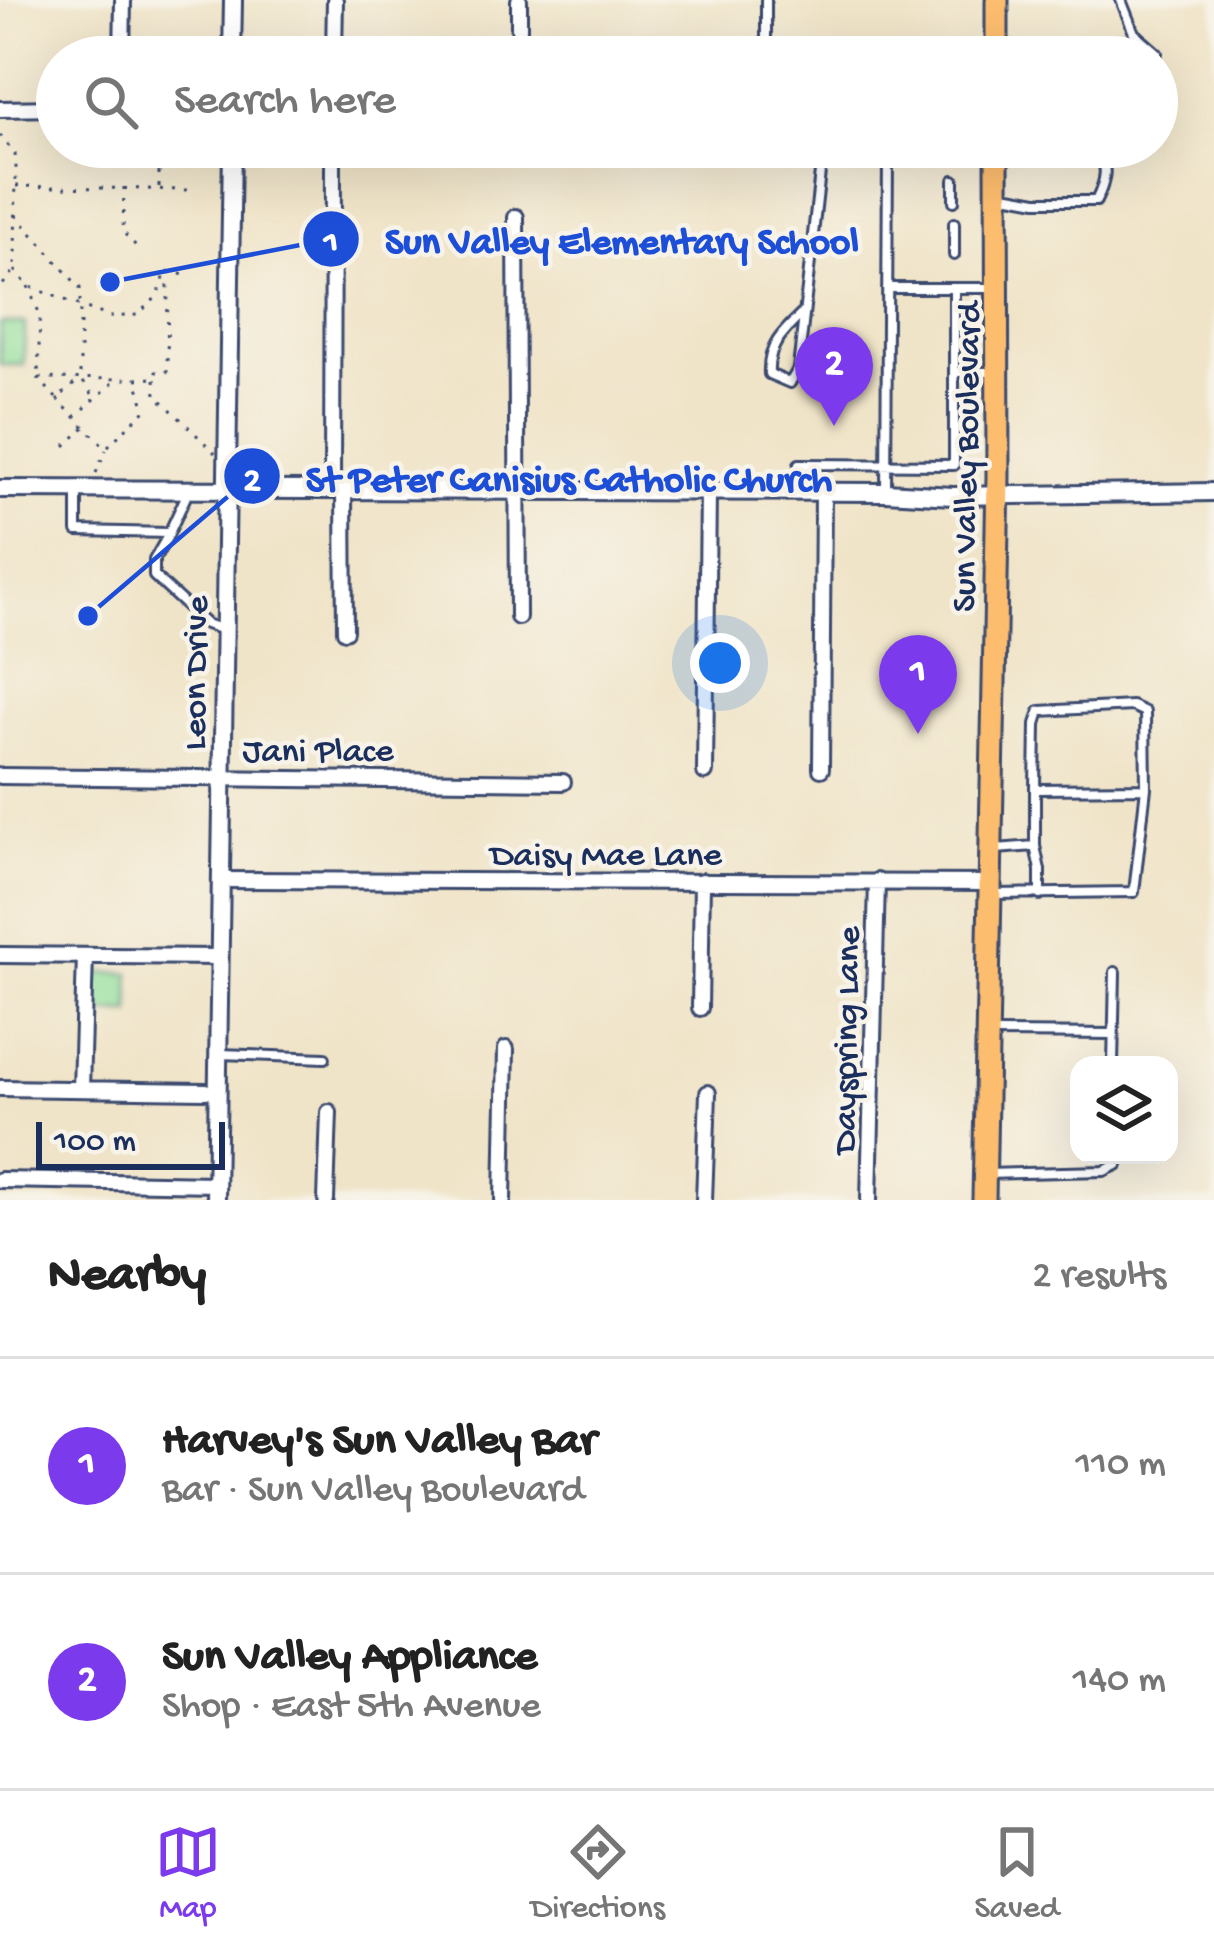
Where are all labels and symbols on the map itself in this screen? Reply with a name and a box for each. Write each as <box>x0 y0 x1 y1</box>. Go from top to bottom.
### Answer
callout: Sun Valley Elementary School <box>301 201 883 276</box>
text: Sun Valley Elementary School <box>385 222 859 268</box>
text: 1 <box>322 223 338 266</box>
street label: Sun Valley Boulevard <box>945 299 994 613</box>
pin: 2 <box>795 327 873 426</box>
callout: St Peter Canisius Catholic Church <box>222 439 856 514</box>
text: St Peter Canisius Catholic Church <box>306 460 832 506</box>
text: 2 <box>243 461 261 504</box>
street label: Leon Drive <box>176 595 221 751</box>
your location <box>690 633 750 693</box>
pin: 1 <box>879 635 957 734</box>
street label: Jani Place <box>242 732 394 775</box>
street label: Daisy Mae Lane <box>488 836 722 879</box>
street label: Dayspring Lane <box>826 926 873 1156</box>
scale bar <box>36 1116 225 1169</box>

